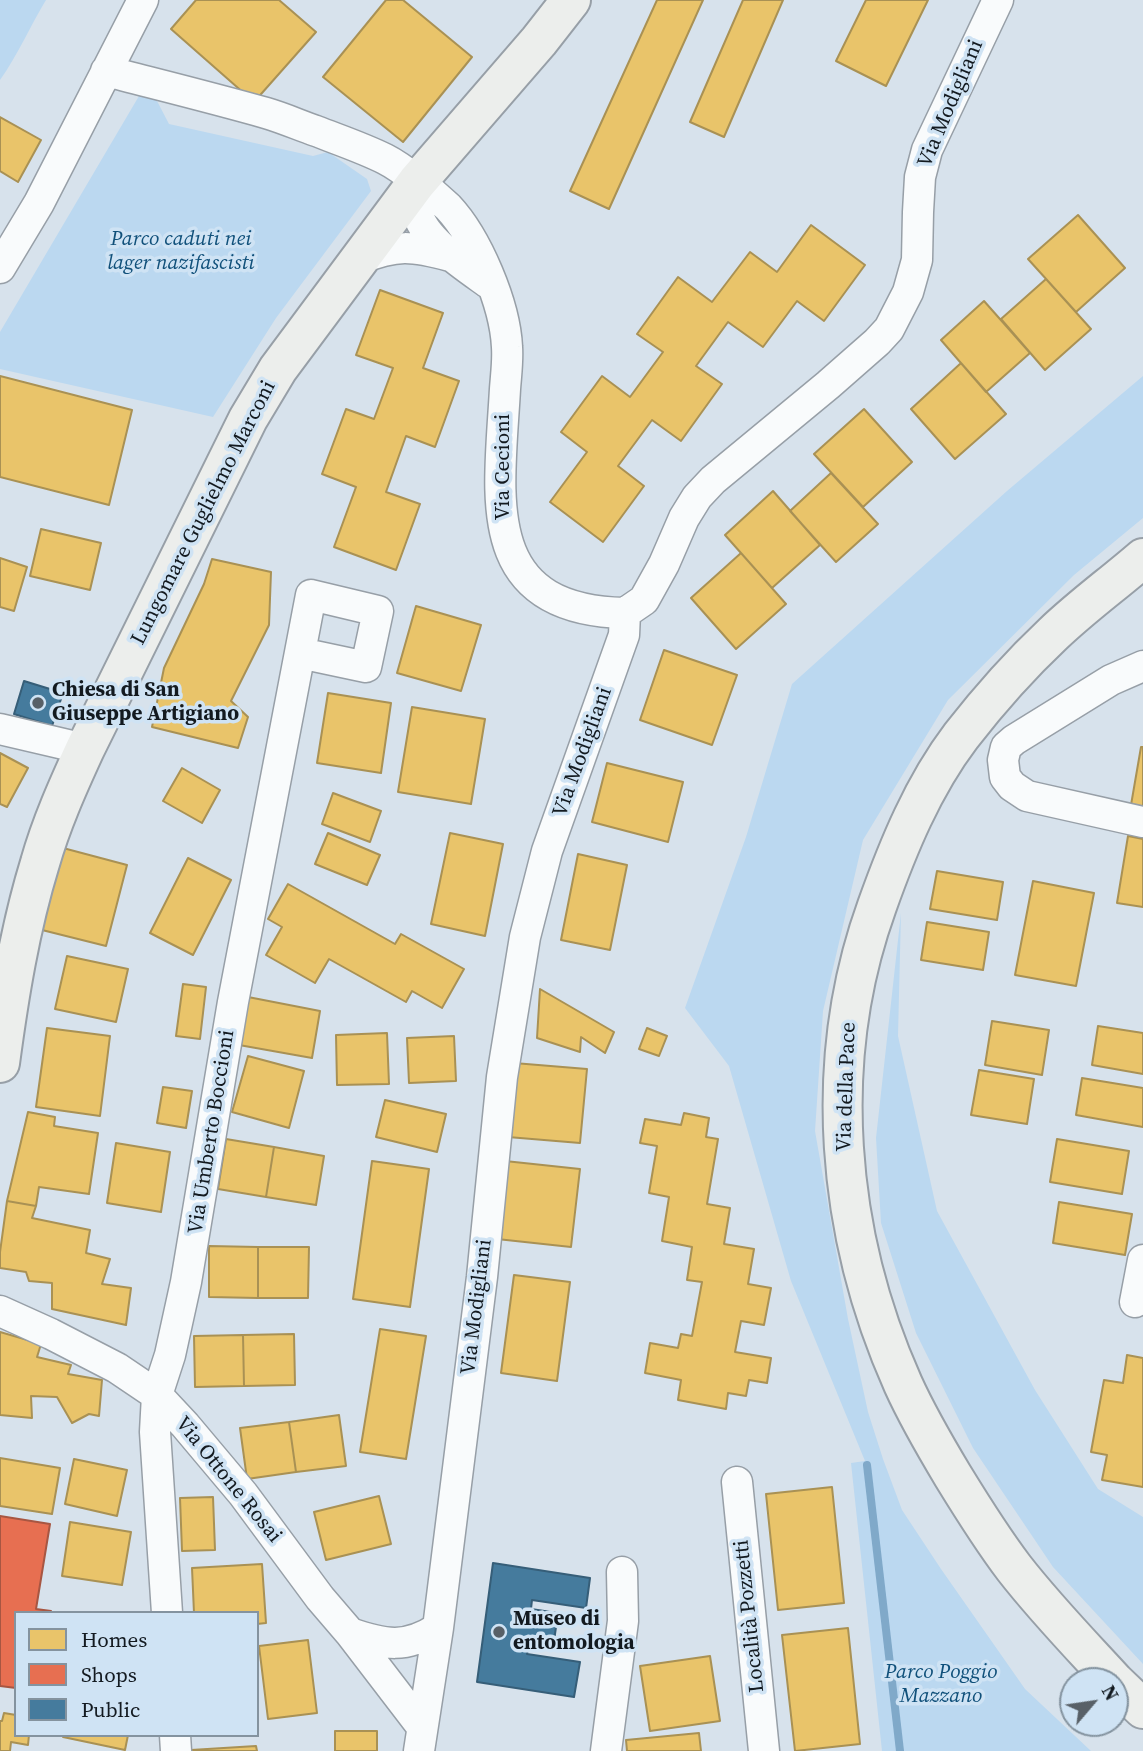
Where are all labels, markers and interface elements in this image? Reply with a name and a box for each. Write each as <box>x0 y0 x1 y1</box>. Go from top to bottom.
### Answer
street label: Via Modigliani <box>913 36 989 172</box>
park label: Parco caduti nei lager nazifascisti <box>107 227 255 277</box>
street label: Lungomare Guglielmo Marconi <box>126 377 282 649</box>
street label: Via Cecioni <box>491 414 517 520</box>
place label: Chiesa di San Giuseppe Artigiano <box>52 678 239 728</box>
street label: Via Modigliani <box>548 684 618 820</box>
marker: Chiesa di San Giuseppe Artigiano <box>30 695 46 711</box>
street label: Via della Pace <box>832 1022 862 1152</box>
street label: Via Umberto Boccioni <box>183 1028 241 1236</box>
street label: Via Modigliani <box>456 1238 498 1376</box>
street label: Via Ottone Rosai <box>169 1412 287 1548</box>
street label: Località Pozzetti <box>729 1538 771 1694</box>
place label: Museo di entomologia <box>513 1607 635 1657</box>
legend <box>14 1611 259 1737</box>
marker: Museo di entomologia <box>491 1624 507 1640</box>
text: Homes <box>81 1625 147 1654</box>
text: Shops <box>81 1660 137 1689</box>
park label: Parco Poggio Mazzano <box>885 1660 997 1710</box>
north arrow <box>1059 1667 1129 1737</box>
text: N <box>1096 1680 1125 1705</box>
text: Public <box>81 1695 140 1724</box>

